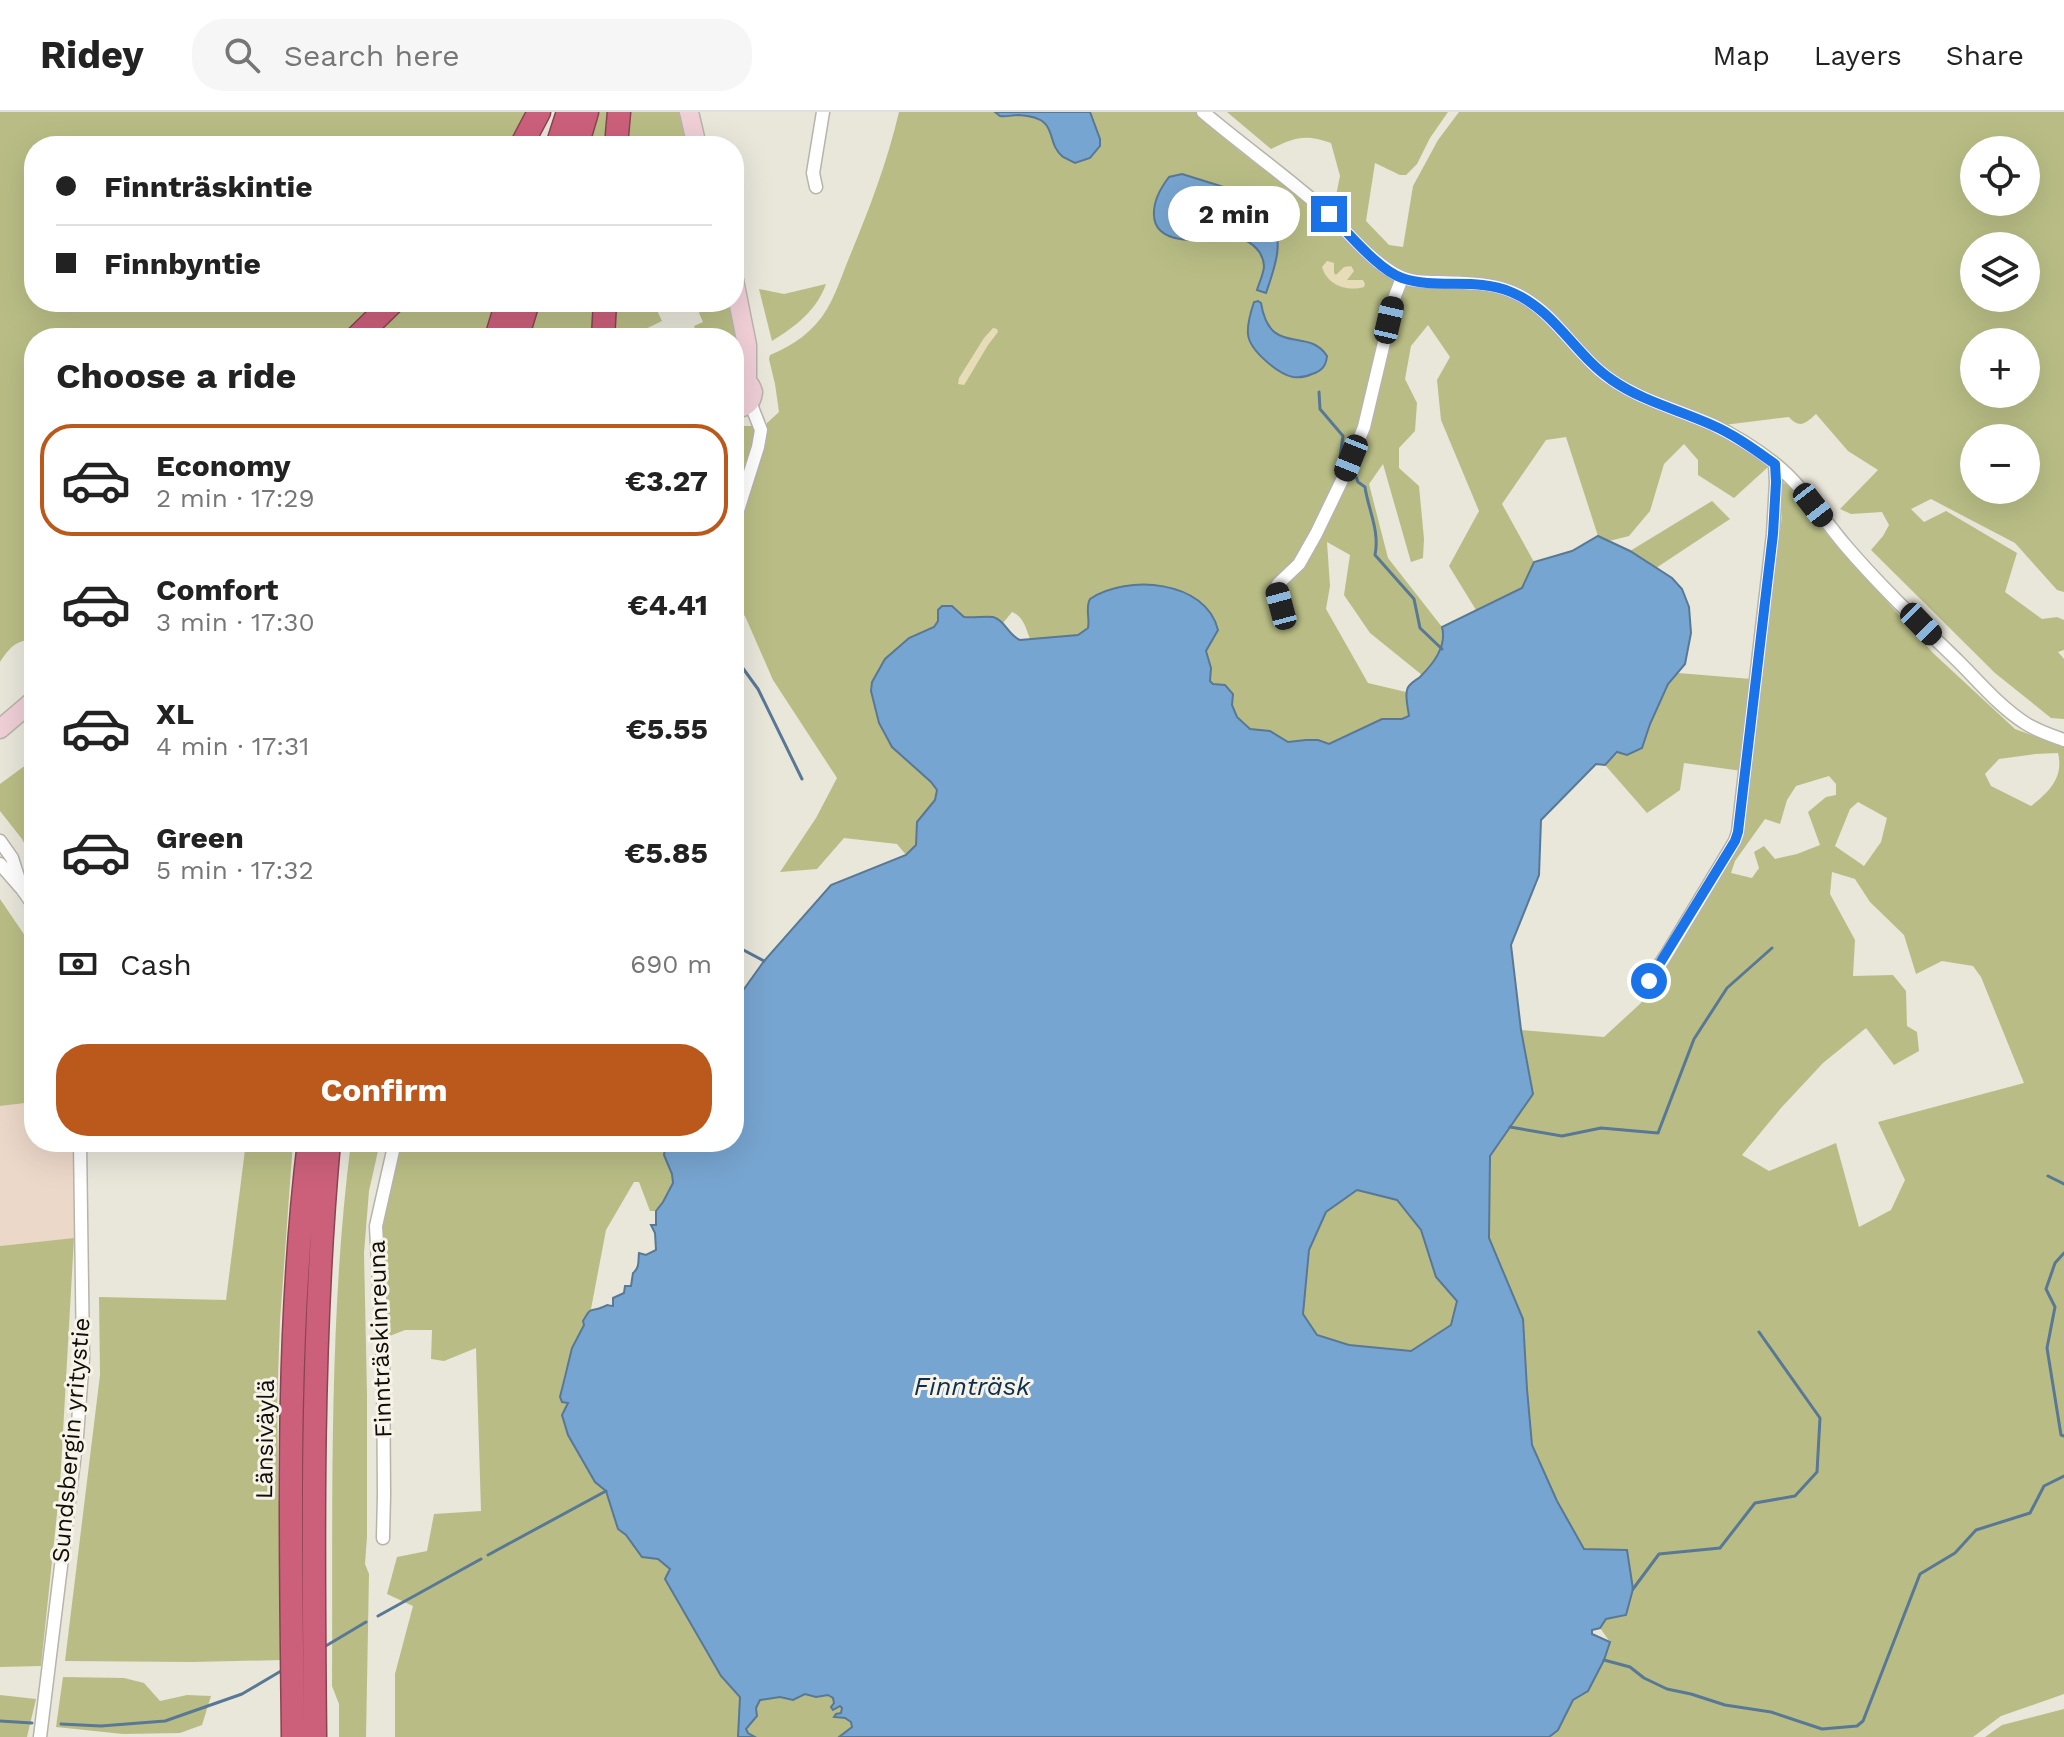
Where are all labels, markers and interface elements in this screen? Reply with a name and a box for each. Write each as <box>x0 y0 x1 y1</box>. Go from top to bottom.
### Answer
search box <box>192 19 752 91</box>
text: Ridey <box>40 33 144 77</box>
icon: search <box>220 33 264 77</box>
text: Search here <box>284 38 460 73</box>
text: Map <box>1713 39 1770 72</box>
text: Layers <box>1814 39 1902 72</box>
text: Share <box>1946 39 2024 72</box>
map controls <box>1960 136 2040 504</box>
button: locate <box>1960 136 2040 216</box>
text: Finnträskintie <box>104 169 313 204</box>
callout: 2 min <box>1169 186 1301 242</box>
route end <box>1311 196 1347 232</box>
text: 2 min <box>1198 199 1270 229</box>
button: layers <box>1960 232 2040 312</box>
text: Finnbyntie <box>104 246 261 281</box>
car <box>1372 294 1406 346</box>
button: + <box>1960 328 2040 408</box>
text: Choose a ride <box>56 355 296 397</box>
button: − <box>1960 424 2040 504</box>
car <box>1331 431 1371 485</box>
icon: car <box>60 444 132 516</box>
text: Economy <box>156 448 291 483</box>
text: €3.27 <box>625 463 708 498</box>
car <box>1789 479 1837 531</box>
text: 2 min · 17:29 <box>156 483 315 513</box>
icon: car <box>60 568 132 640</box>
text: Comfort <box>156 572 278 607</box>
car <box>1263 580 1299 632</box>
text: €4.41 <box>628 587 708 622</box>
car <box>1896 598 1946 650</box>
text: 3 min · 17:30 <box>156 607 315 637</box>
icon: car <box>60 692 132 764</box>
text: XL <box>156 696 194 731</box>
text: €5.55 <box>626 711 708 746</box>
text: 4 min · 17:31 <box>156 731 309 761</box>
icon: car <box>60 816 132 888</box>
text: Green <box>156 820 244 855</box>
text: €5.85 <box>624 835 708 870</box>
text: 5 min · 17:32 <box>156 855 314 885</box>
icon: cash <box>56 942 100 986</box>
text: Cash <box>120 947 192 982</box>
text: 690 m <box>630 949 712 979</box>
route start <box>1631 963 1667 999</box>
button: Confirm <box>56 1044 712 1136</box>
street label: Finnträskinreuna <box>363 1240 397 1438</box>
street label: Sundsbergin yritystie <box>46 1316 96 1564</box>
water label: Finnträsk <box>914 1371 1031 1401</box>
street label: Länsiväylä <box>250 1379 280 1499</box>

